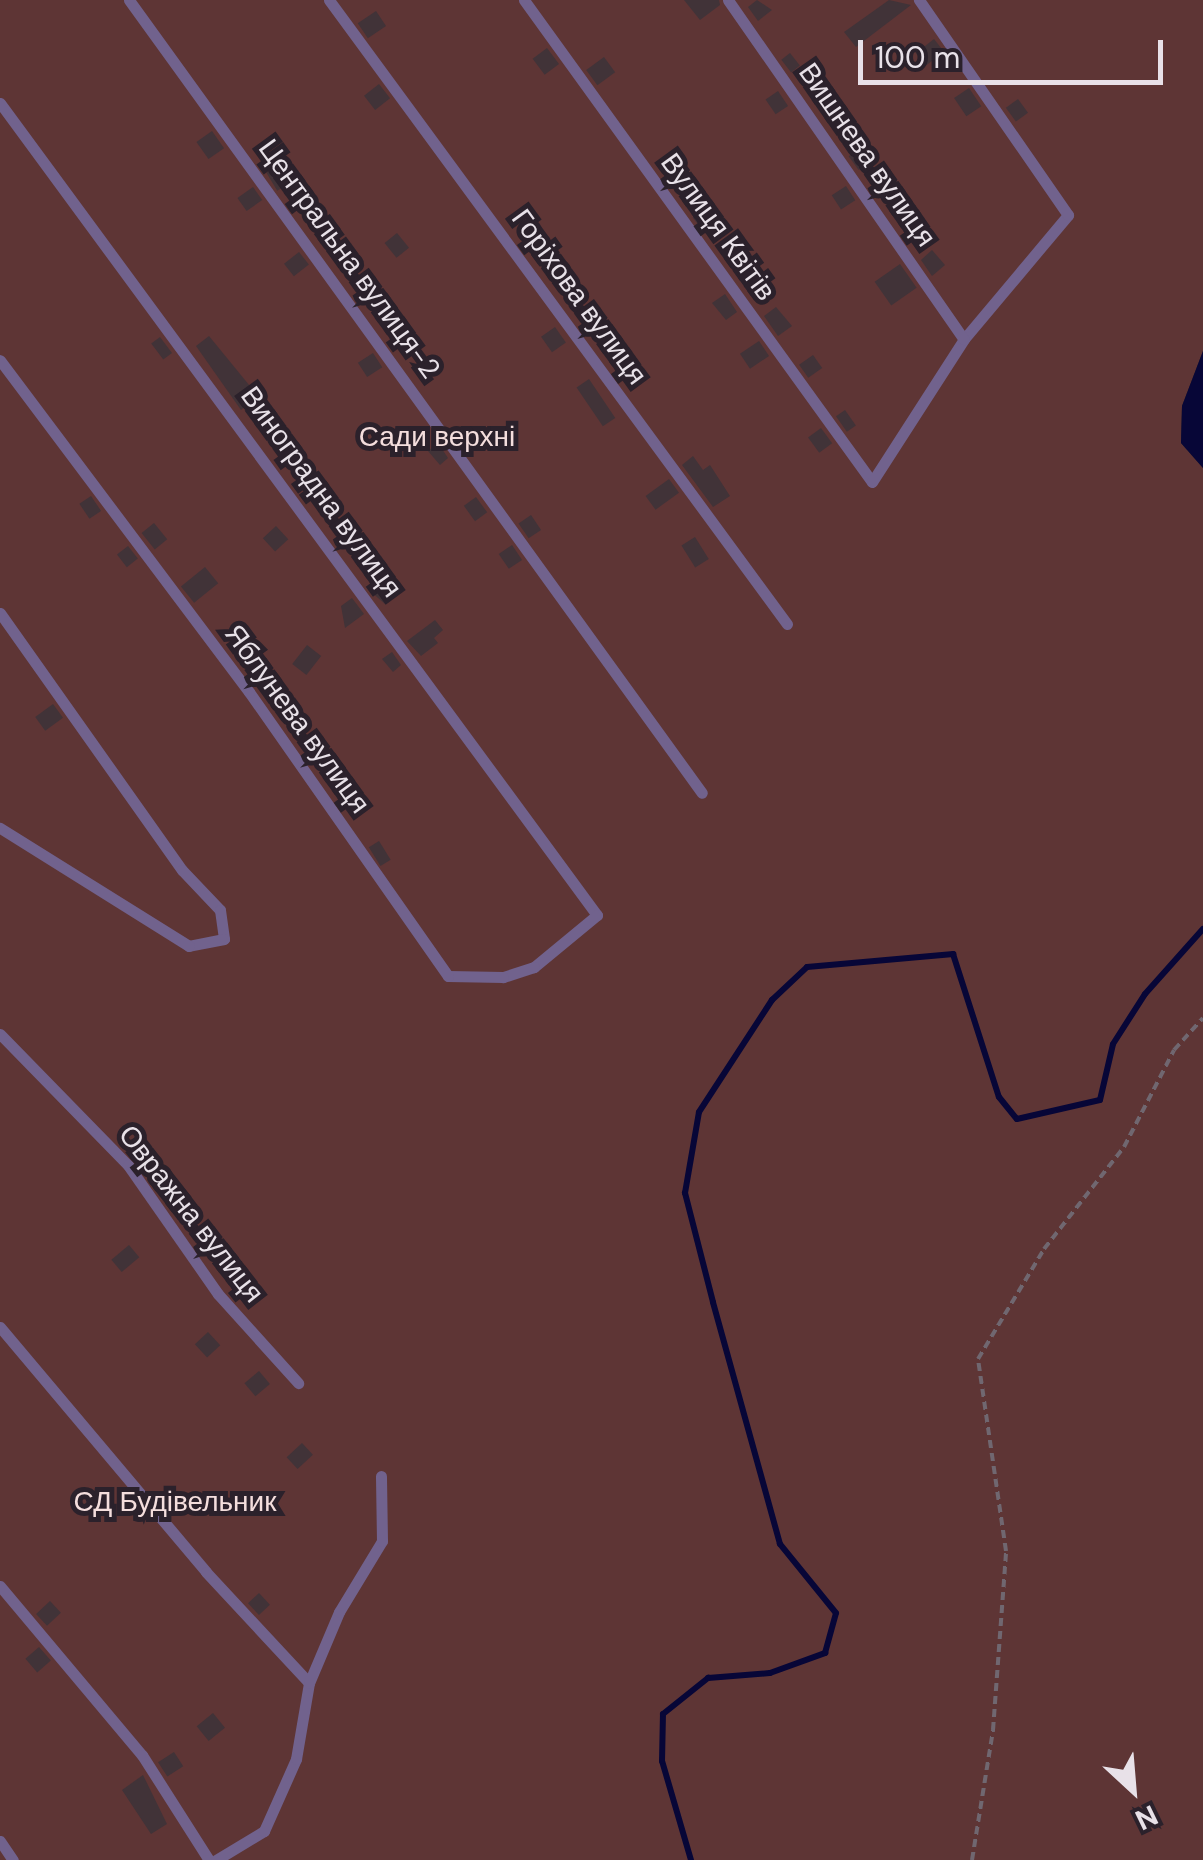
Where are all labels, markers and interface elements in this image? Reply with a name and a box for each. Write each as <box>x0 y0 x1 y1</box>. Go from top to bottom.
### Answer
scale bar <box>863 20 1168 82</box>
text: 100 m <box>875 38 960 77</box>
street label: Вишнева вулиця <box>791 57 943 253</box>
street label: Центральна вулиця-2 <box>251 133 447 385</box>
street label: Вулиця Квітів <box>653 147 783 307</box>
street label: Горіхова вулиця <box>504 203 654 391</box>
street label: Виноградна вулиця <box>233 380 409 604</box>
park label: Сади верхні <box>359 420 515 454</box>
street label: Яблунева вулиця <box>217 618 377 820</box>
street label: Овражна вулиця <box>111 1119 271 1309</box>
park label: СД Будівельник <box>74 1485 276 1519</box>
north arrow <box>1083 1740 1183 1840</box>
text: N <box>1129 1796 1164 1839</box>

